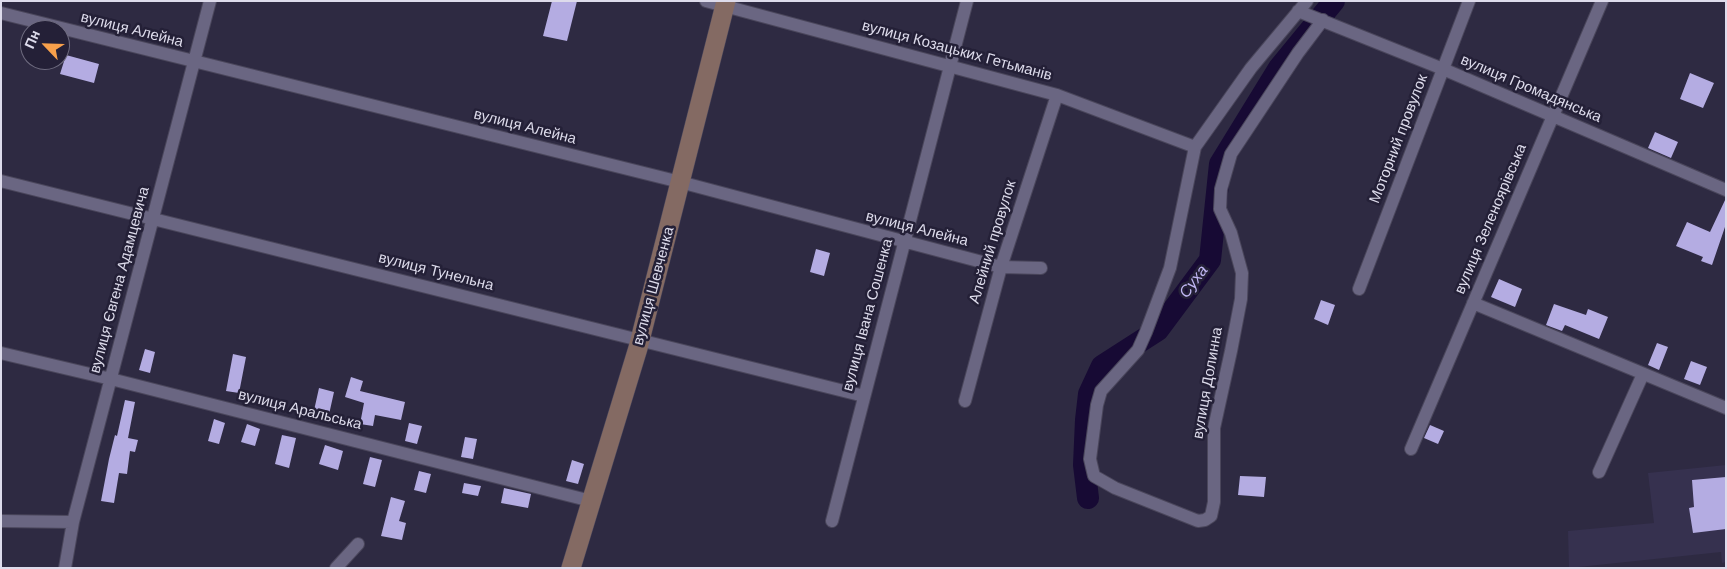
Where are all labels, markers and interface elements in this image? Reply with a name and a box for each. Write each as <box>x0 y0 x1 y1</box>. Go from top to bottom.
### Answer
street label: вулиця Алейна <box>79 9 185 51</box>
street label: вулиця Козацьких Гетьманів <box>860 17 1054 85</box>
north arrow <box>20 20 70 70</box>
text: Пн <box>21 28 43 51</box>
street label: вулиця Громадянська <box>1458 51 1604 127</box>
street label: Моторний провулок <box>1366 72 1432 206</box>
street label: вулиця Алейна <box>472 106 578 148</box>
street label: вулиця Зеленоярівська <box>1451 141 1531 297</box>
street label: Алейний провулок <box>966 178 1020 306</box>
street label: вулиця Євгена Адамцевича <box>86 185 154 375</box>
street label: вулиця Алейна <box>864 208 970 250</box>
street label: вулиця Шевченка <box>630 225 678 347</box>
street label: вулиця Івана Сошенка <box>839 237 897 393</box>
street label: вулиця Тунельна <box>377 249 495 295</box>
water label: Суха <box>1175 262 1213 302</box>
street label: вулиця Долинна <box>1189 326 1227 440</box>
street label: вулиця Аральська <box>236 386 364 434</box>

